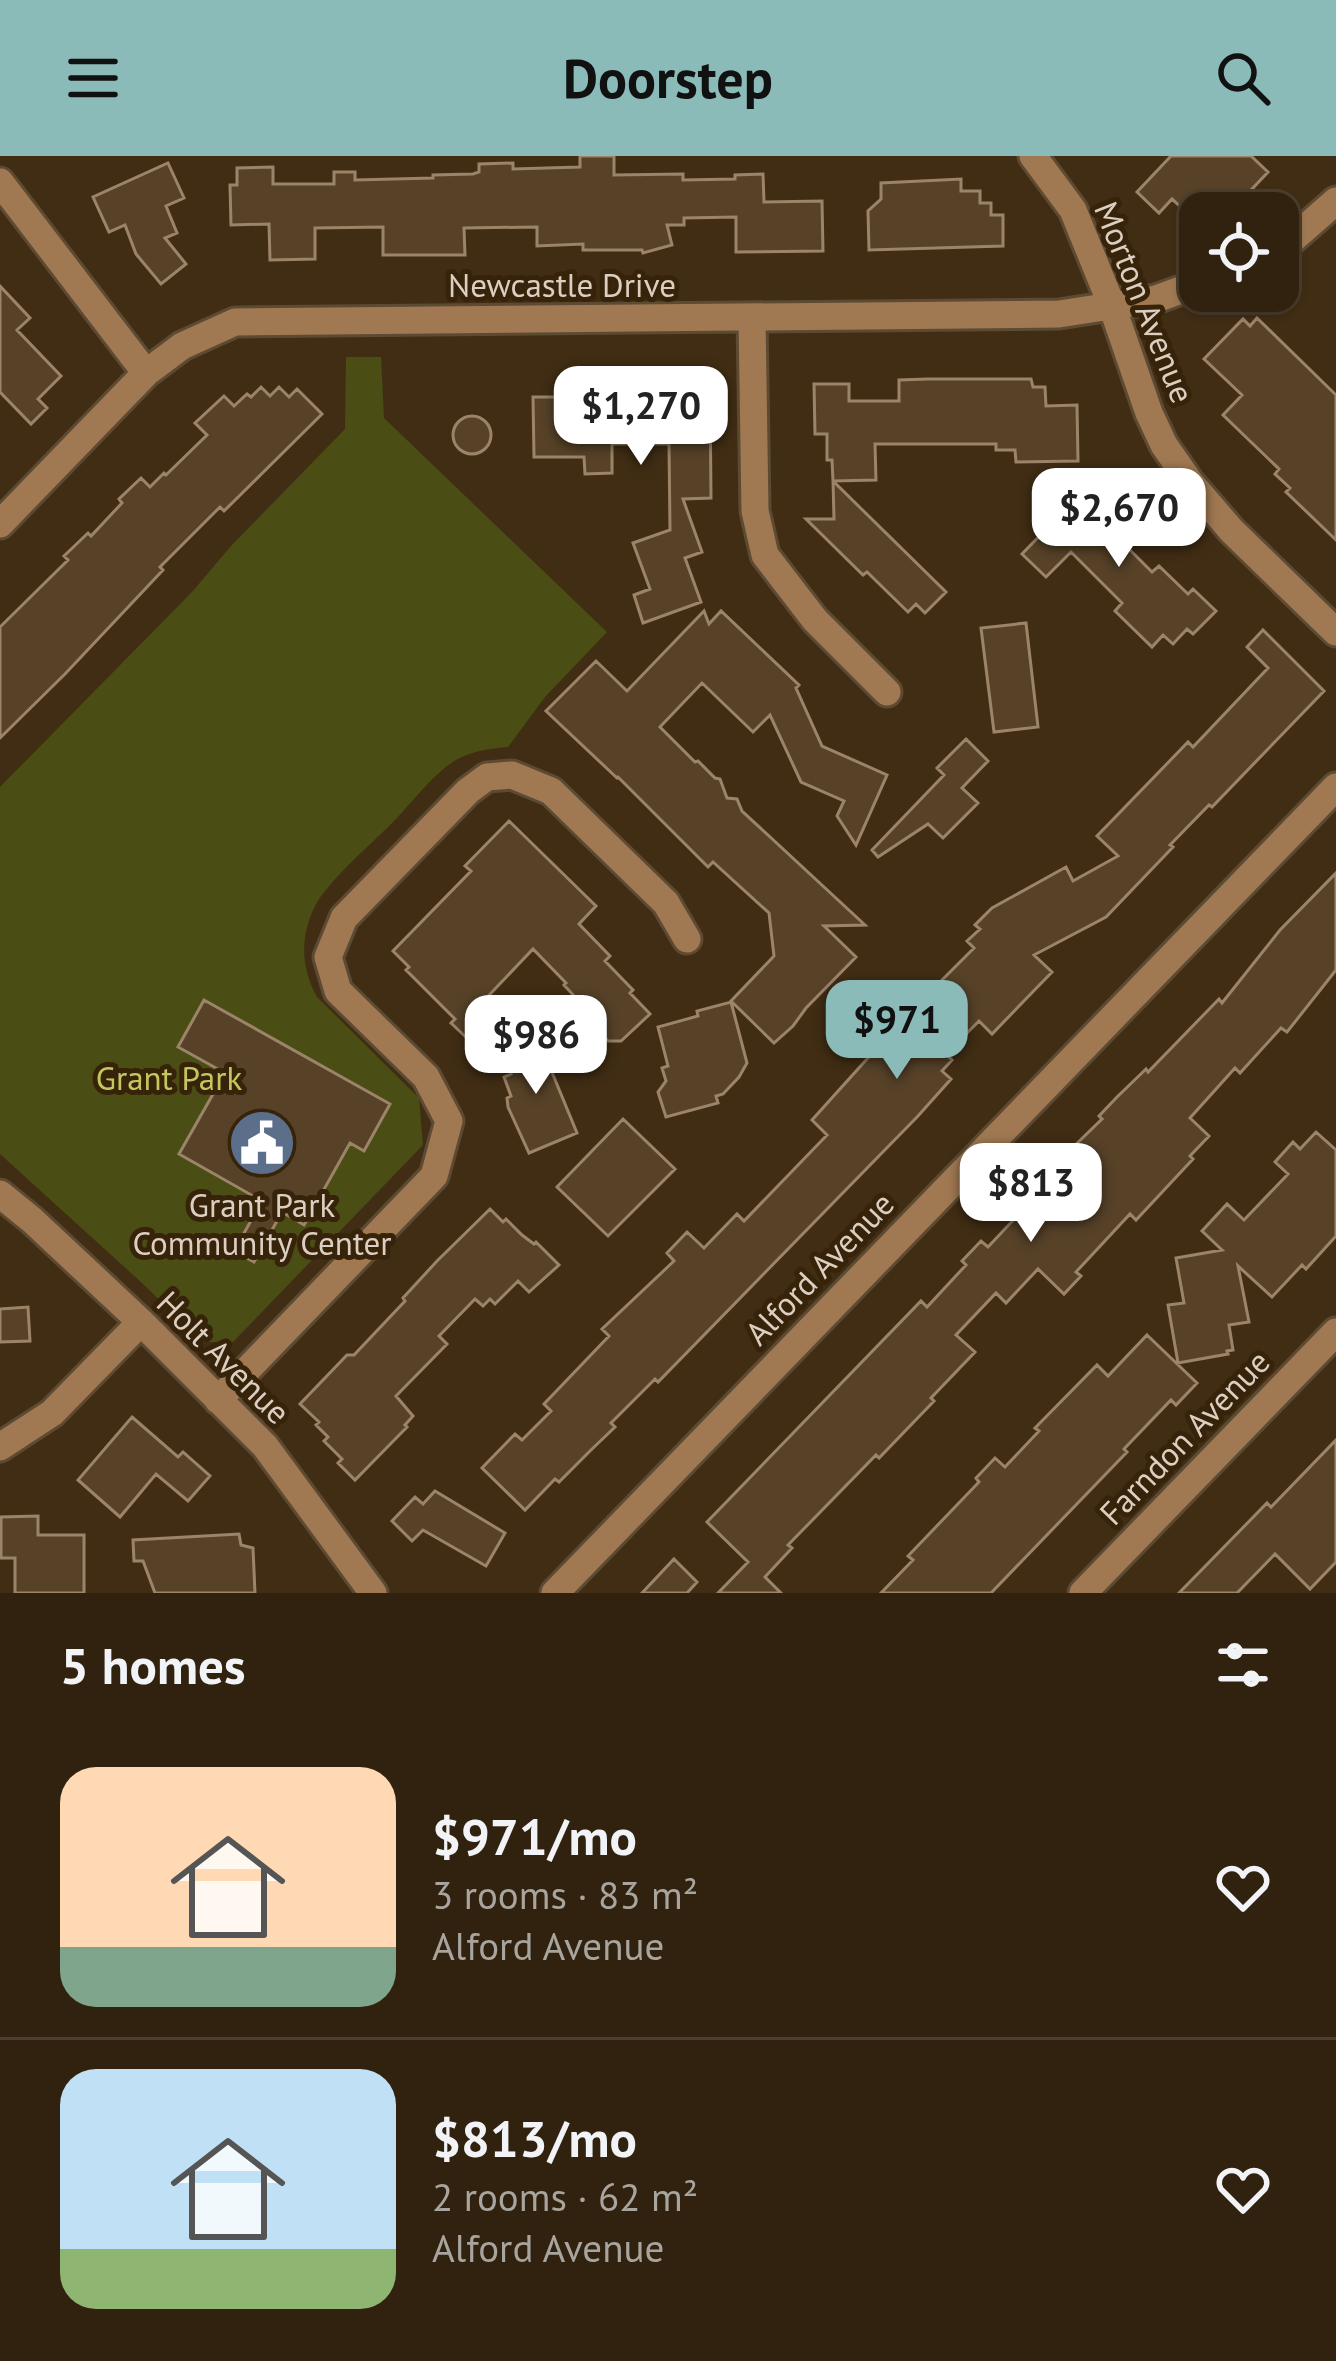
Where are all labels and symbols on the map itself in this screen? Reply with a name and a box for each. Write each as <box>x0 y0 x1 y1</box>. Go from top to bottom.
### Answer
street label: Morton Avenue <box>1085 195 1205 409</box>
street label: Newcastle Drive <box>448 263 676 306</box>
pin: $1,270 <box>543 366 739 468</box>
pin: $2,670 <box>1021 468 1217 570</box>
pin: $971 <box>826 980 968 1082</box>
pin: $986 <box>465 995 607 1097</box>
park label: Grant Park <box>96 1056 242 1099</box>
public building icon: Grant Park Community Center <box>227 1108 297 1178</box>
pin: $813 <box>960 1143 1102 1245</box>
street label: Alford Avenue <box>735 1182 903 1354</box>
place label: Grant Park Community Center <box>132 1183 392 1264</box>
street label: Holt Avenue <box>148 1281 300 1433</box>
street label: Farndon Avenue <box>1090 1340 1278 1534</box>

